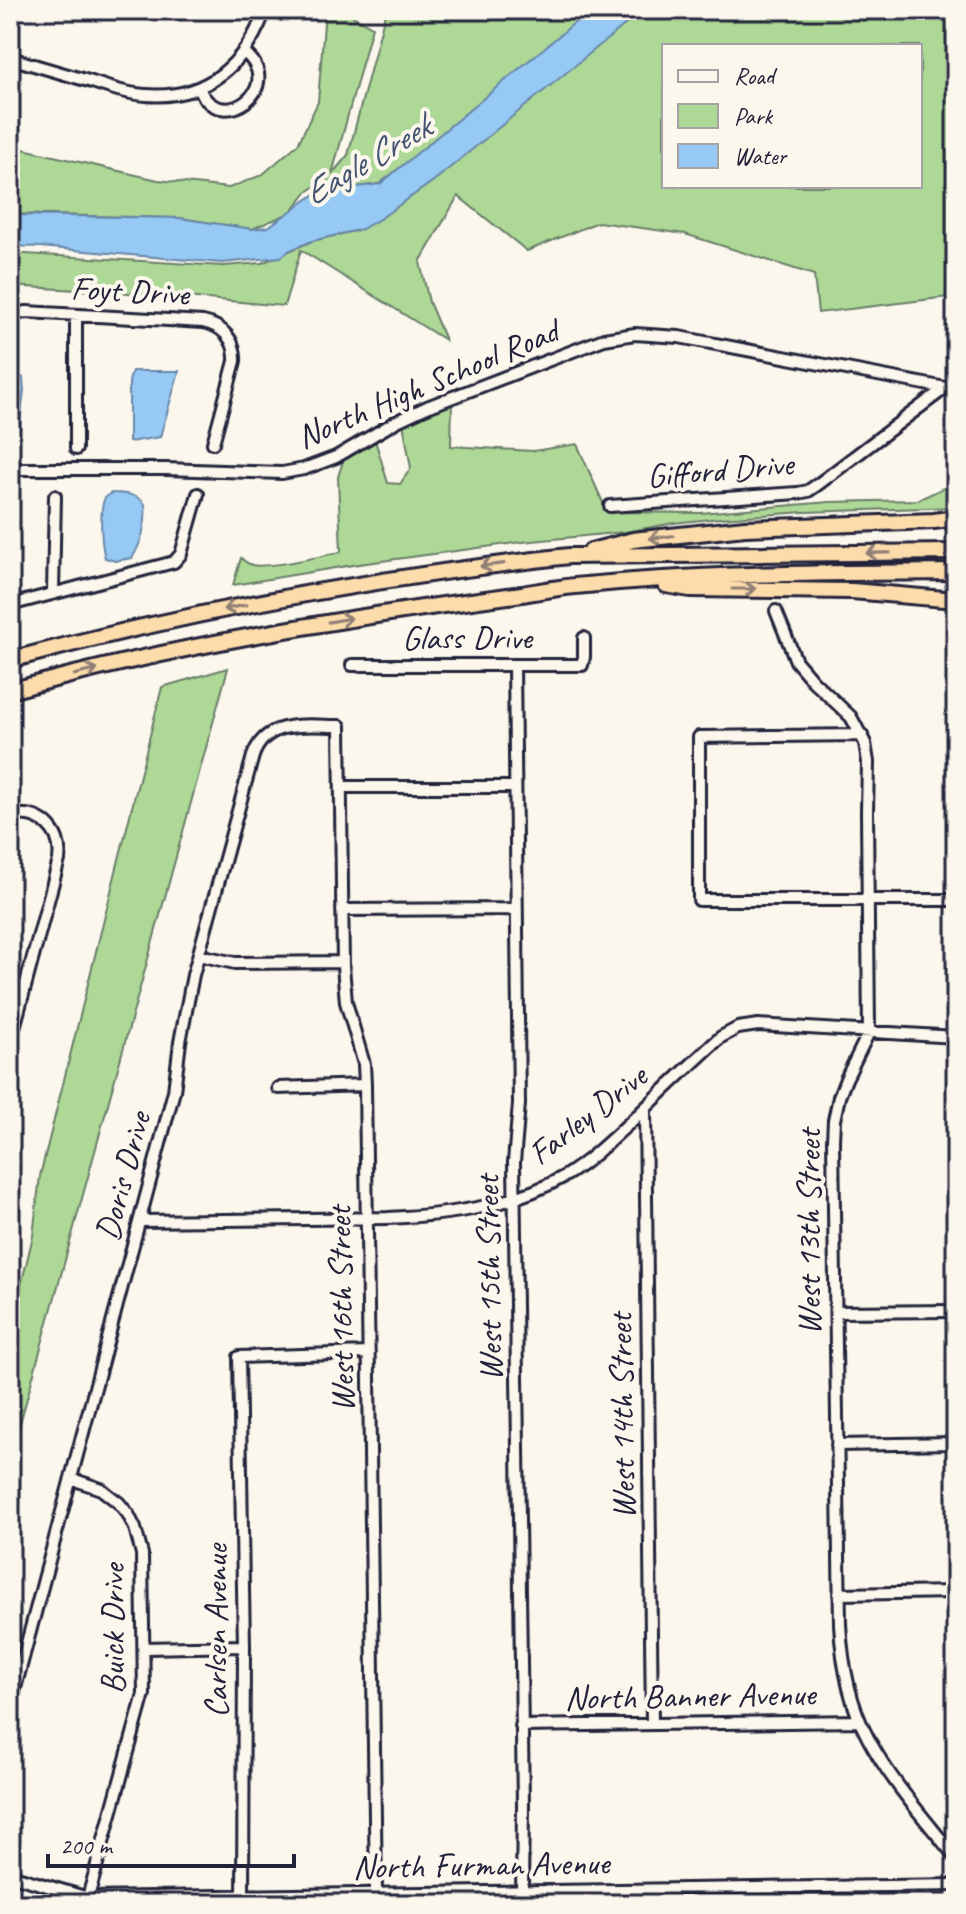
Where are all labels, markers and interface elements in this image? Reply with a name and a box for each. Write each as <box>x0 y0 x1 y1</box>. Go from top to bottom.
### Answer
legend <box>662 44 922 188</box>
text: Road <box>734 61 778 91</box>
water label: Eagle Creek <box>294 101 444 216</box>
text: Park <box>734 101 774 131</box>
text: Water <box>734 141 789 171</box>
street label: Foyt Drive <box>70 266 192 315</box>
street label: North High School Road <box>290 307 569 458</box>
street label: Gifford Drive <box>645 441 798 497</box>
one-way arrow <box>648 530 674 545</box>
one-way arrow <box>865 545 892 561</box>
one-way arrow <box>479 558 505 573</box>
one-way arrow <box>730 581 757 597</box>
one-way arrow <box>223 600 248 615</box>
one-way arrow <box>327 612 352 627</box>
street label: Glass Drive <box>402 616 534 659</box>
one-way arrow <box>72 664 98 679</box>
street label: Farley Drive <box>519 1053 658 1174</box>
street label: Doris Drive <box>85 1104 161 1245</box>
street label: West 13th Street <box>787 1125 830 1335</box>
street label: West 15th Street <box>465 1171 512 1381</box>
street label: West 16th Street <box>317 1202 364 1412</box>
street label: West 14th Street <box>598 1309 645 1519</box>
street label: Carlsen Avenue <box>194 1542 237 1718</box>
street label: Buick Drive <box>91 1561 134 1694</box>
street label: North Banner Avenue <box>564 1672 818 1719</box>
scale bar <box>48 1818 294 1868</box>
text: 200 m <box>60 1831 114 1861</box>
street label: North Furman Avenue <box>352 1841 612 1888</box>

